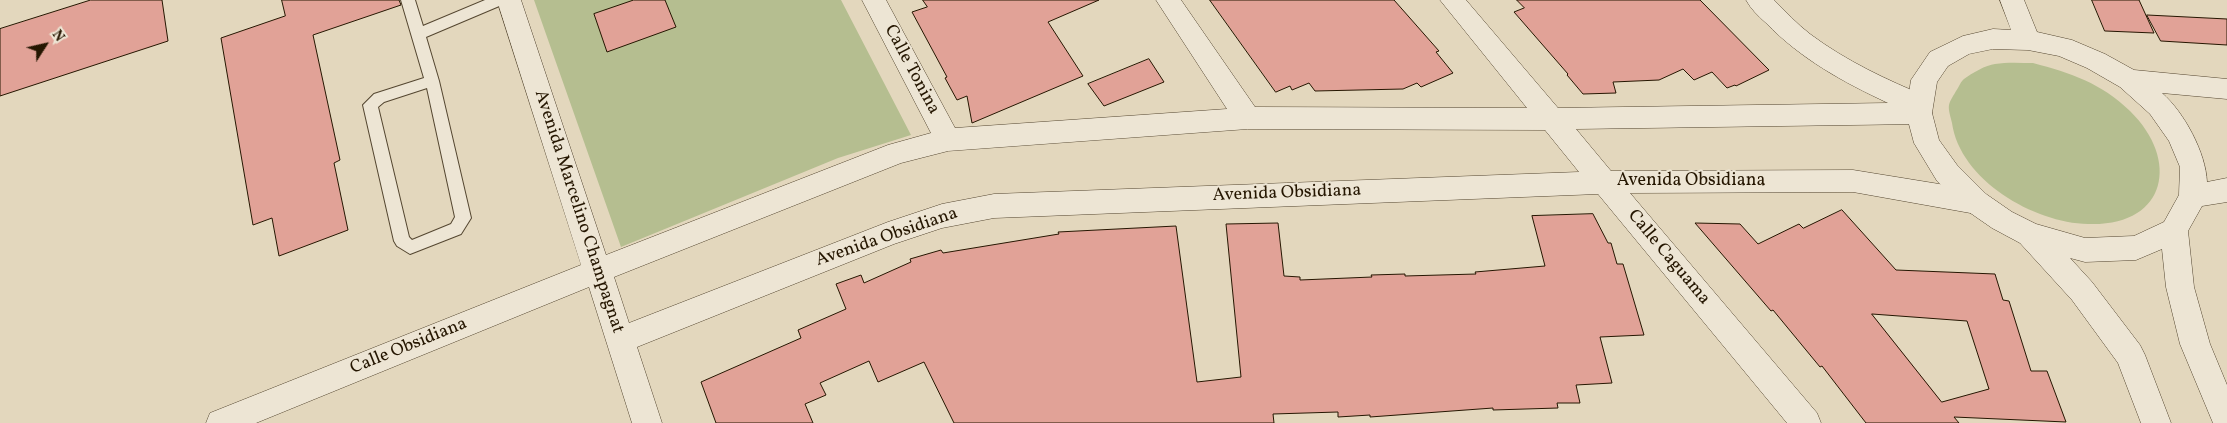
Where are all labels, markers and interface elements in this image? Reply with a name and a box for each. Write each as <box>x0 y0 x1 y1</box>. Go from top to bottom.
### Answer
north arrow <box>20 20 70 70</box>
street label: Calle Tonina <box>878 22 944 118</box>
text: N <box>47 26 68 46</box>
street label: Avenida Marcelino Champagnat <box>528 88 628 336</box>
street label: Avenida Obsidiana <box>1617 171 1765 193</box>
street label: Avenida Obsidiana <box>1212 181 1362 207</box>
street label: Avenida Obsidiana <box>813 204 961 272</box>
street label: Calle Caguama <box>1622 206 1714 310</box>
street label: Calle Obsidiana <box>347 314 471 380</box>

